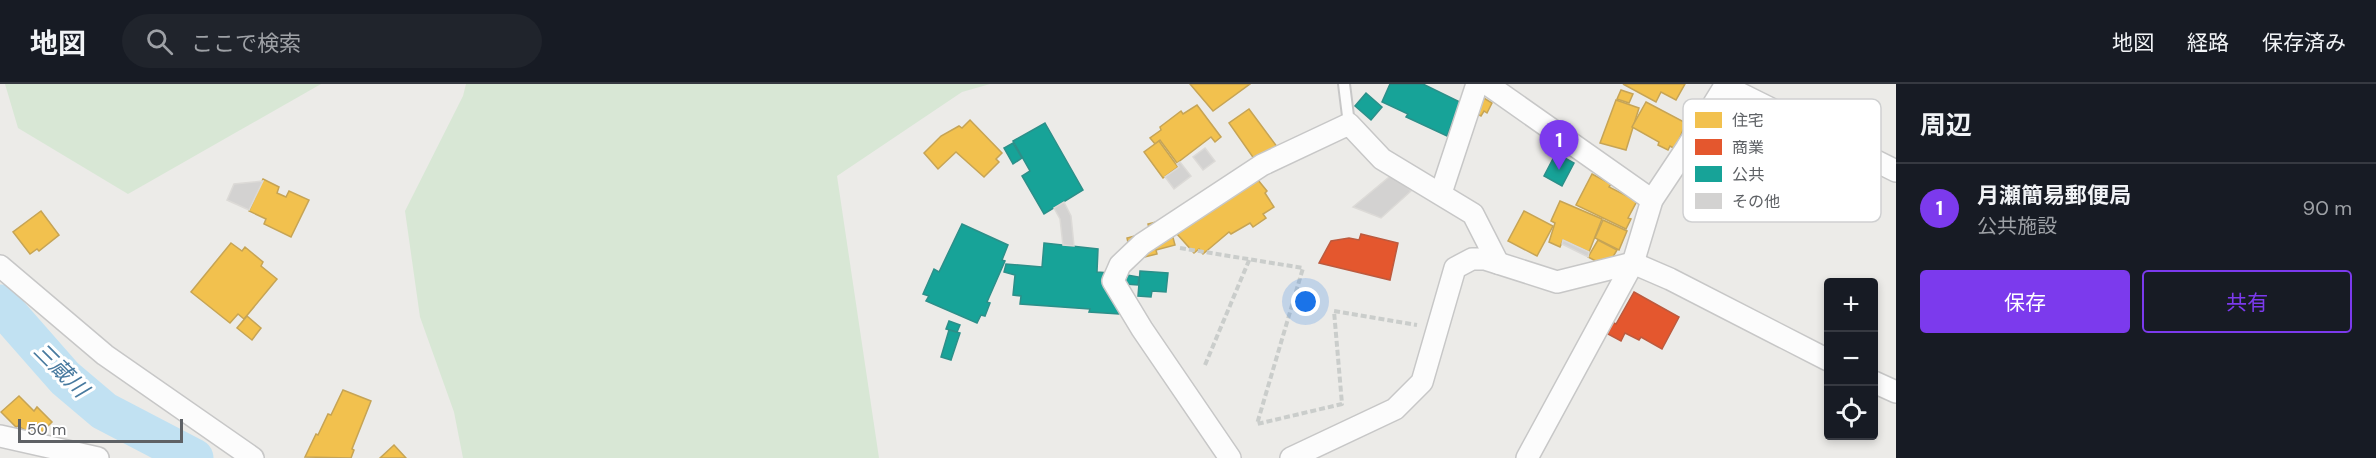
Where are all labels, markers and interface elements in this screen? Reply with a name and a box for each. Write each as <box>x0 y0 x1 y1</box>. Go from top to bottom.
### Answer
search box <box>122 14 542 68</box>
text: 地図 <box>30 25 86 62</box>
icon: search <box>143 25 176 58</box>
text: ここで検索 <box>191 29 301 58</box>
text: 地図 <box>2112 29 2154 57</box>
text: 経路 <box>2187 29 2229 57</box>
text: 保存済み <box>2262 29 2346 57</box>
legend <box>1683 99 1881 222</box>
text: 周辺 <box>1920 108 1972 142</box>
text: 住宅 <box>1732 110 1764 131</box>
pin: 1 <box>1540 120 1578 170</box>
text: 商業 <box>1732 137 1764 158</box>
text: 公共 <box>1732 164 1764 185</box>
text: 月瀬簡易郵便局 <box>1977 181 2131 210</box>
text: その他 <box>1732 191 1780 212</box>
text: 1 <box>1936 195 1943 221</box>
text: 90 m <box>2303 195 2352 221</box>
text: 公共施設 <box>1977 213 2057 239</box>
button: 保存 <box>1920 270 2130 333</box>
button: 共有 <box>2142 270 2352 333</box>
map controls <box>1824 278 1878 440</box>
button: + <box>1824 278 1878 332</box>
your location <box>1291 287 1320 316</box>
button: − <box>1824 332 1878 386</box>
water label: 三蔵川 <box>27 336 96 405</box>
button: locate <box>1824 386 1878 440</box>
scale bar <box>18 416 183 444</box>
text: 50 m <box>27 419 66 440</box>

